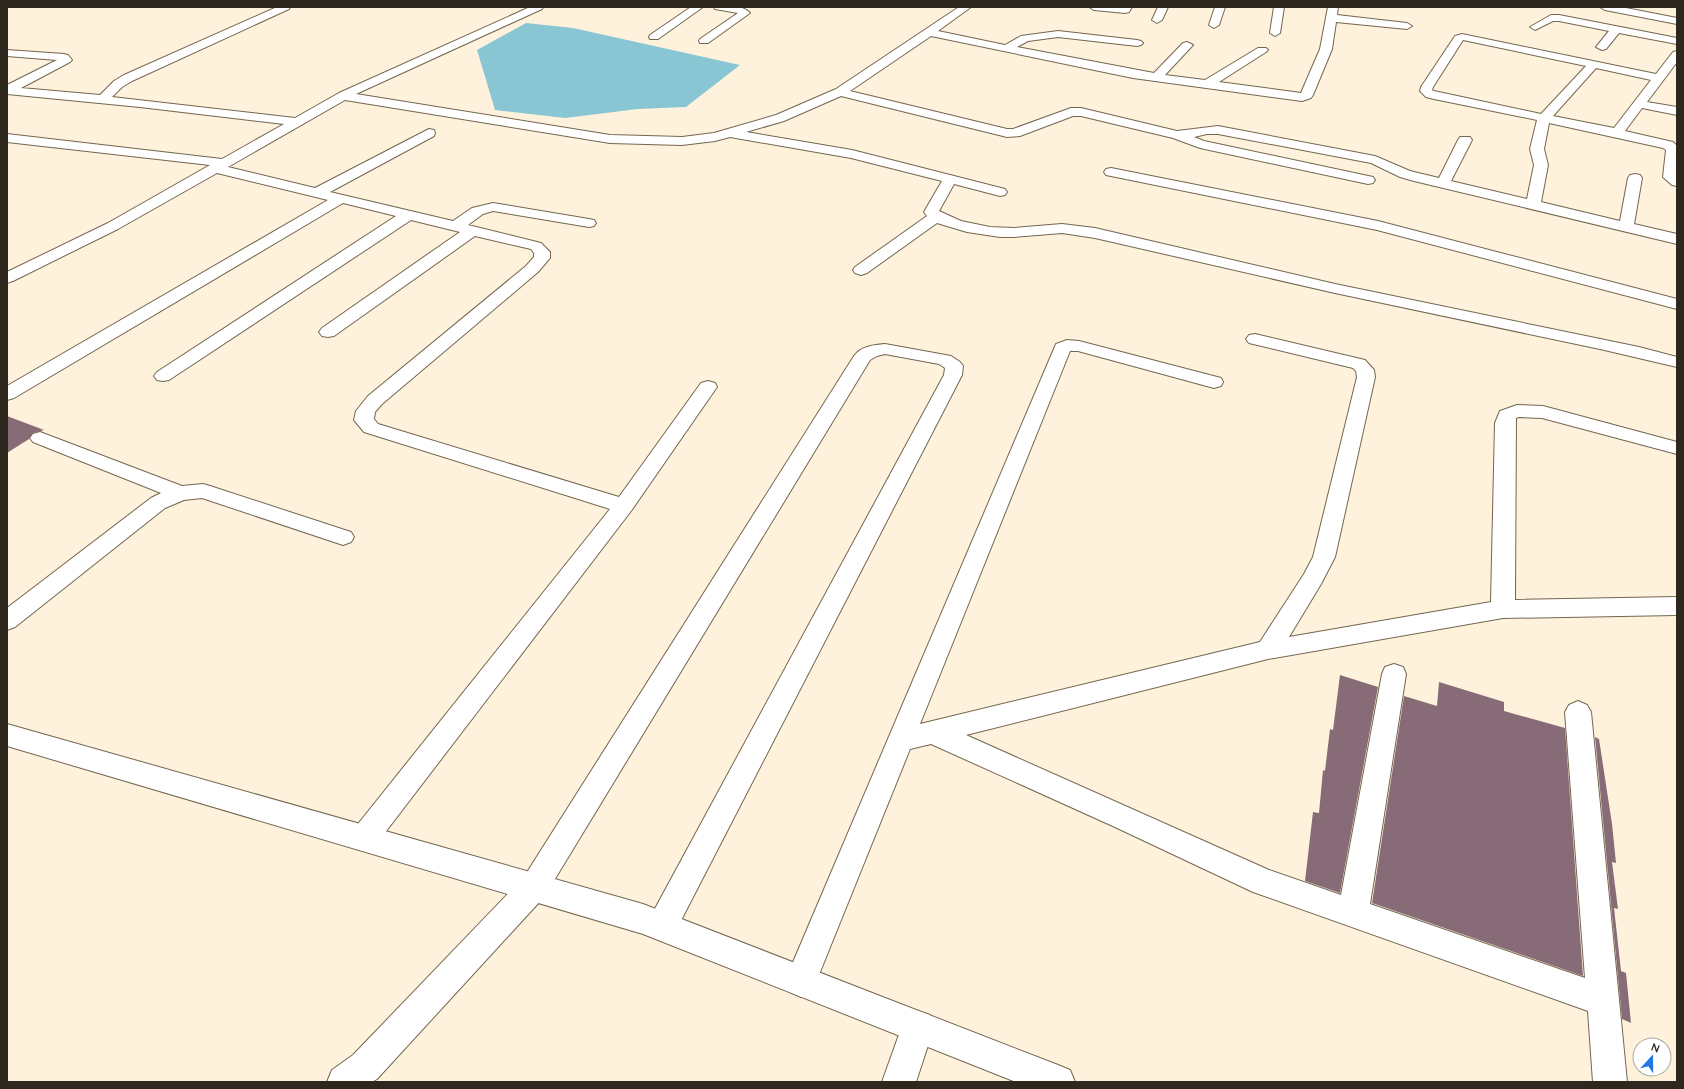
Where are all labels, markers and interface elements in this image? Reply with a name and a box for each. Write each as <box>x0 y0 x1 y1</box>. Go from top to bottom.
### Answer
north arrow <box>1632 1037 1672 1077</box>
text: N <box>1649 1040 1662 1056</box>

